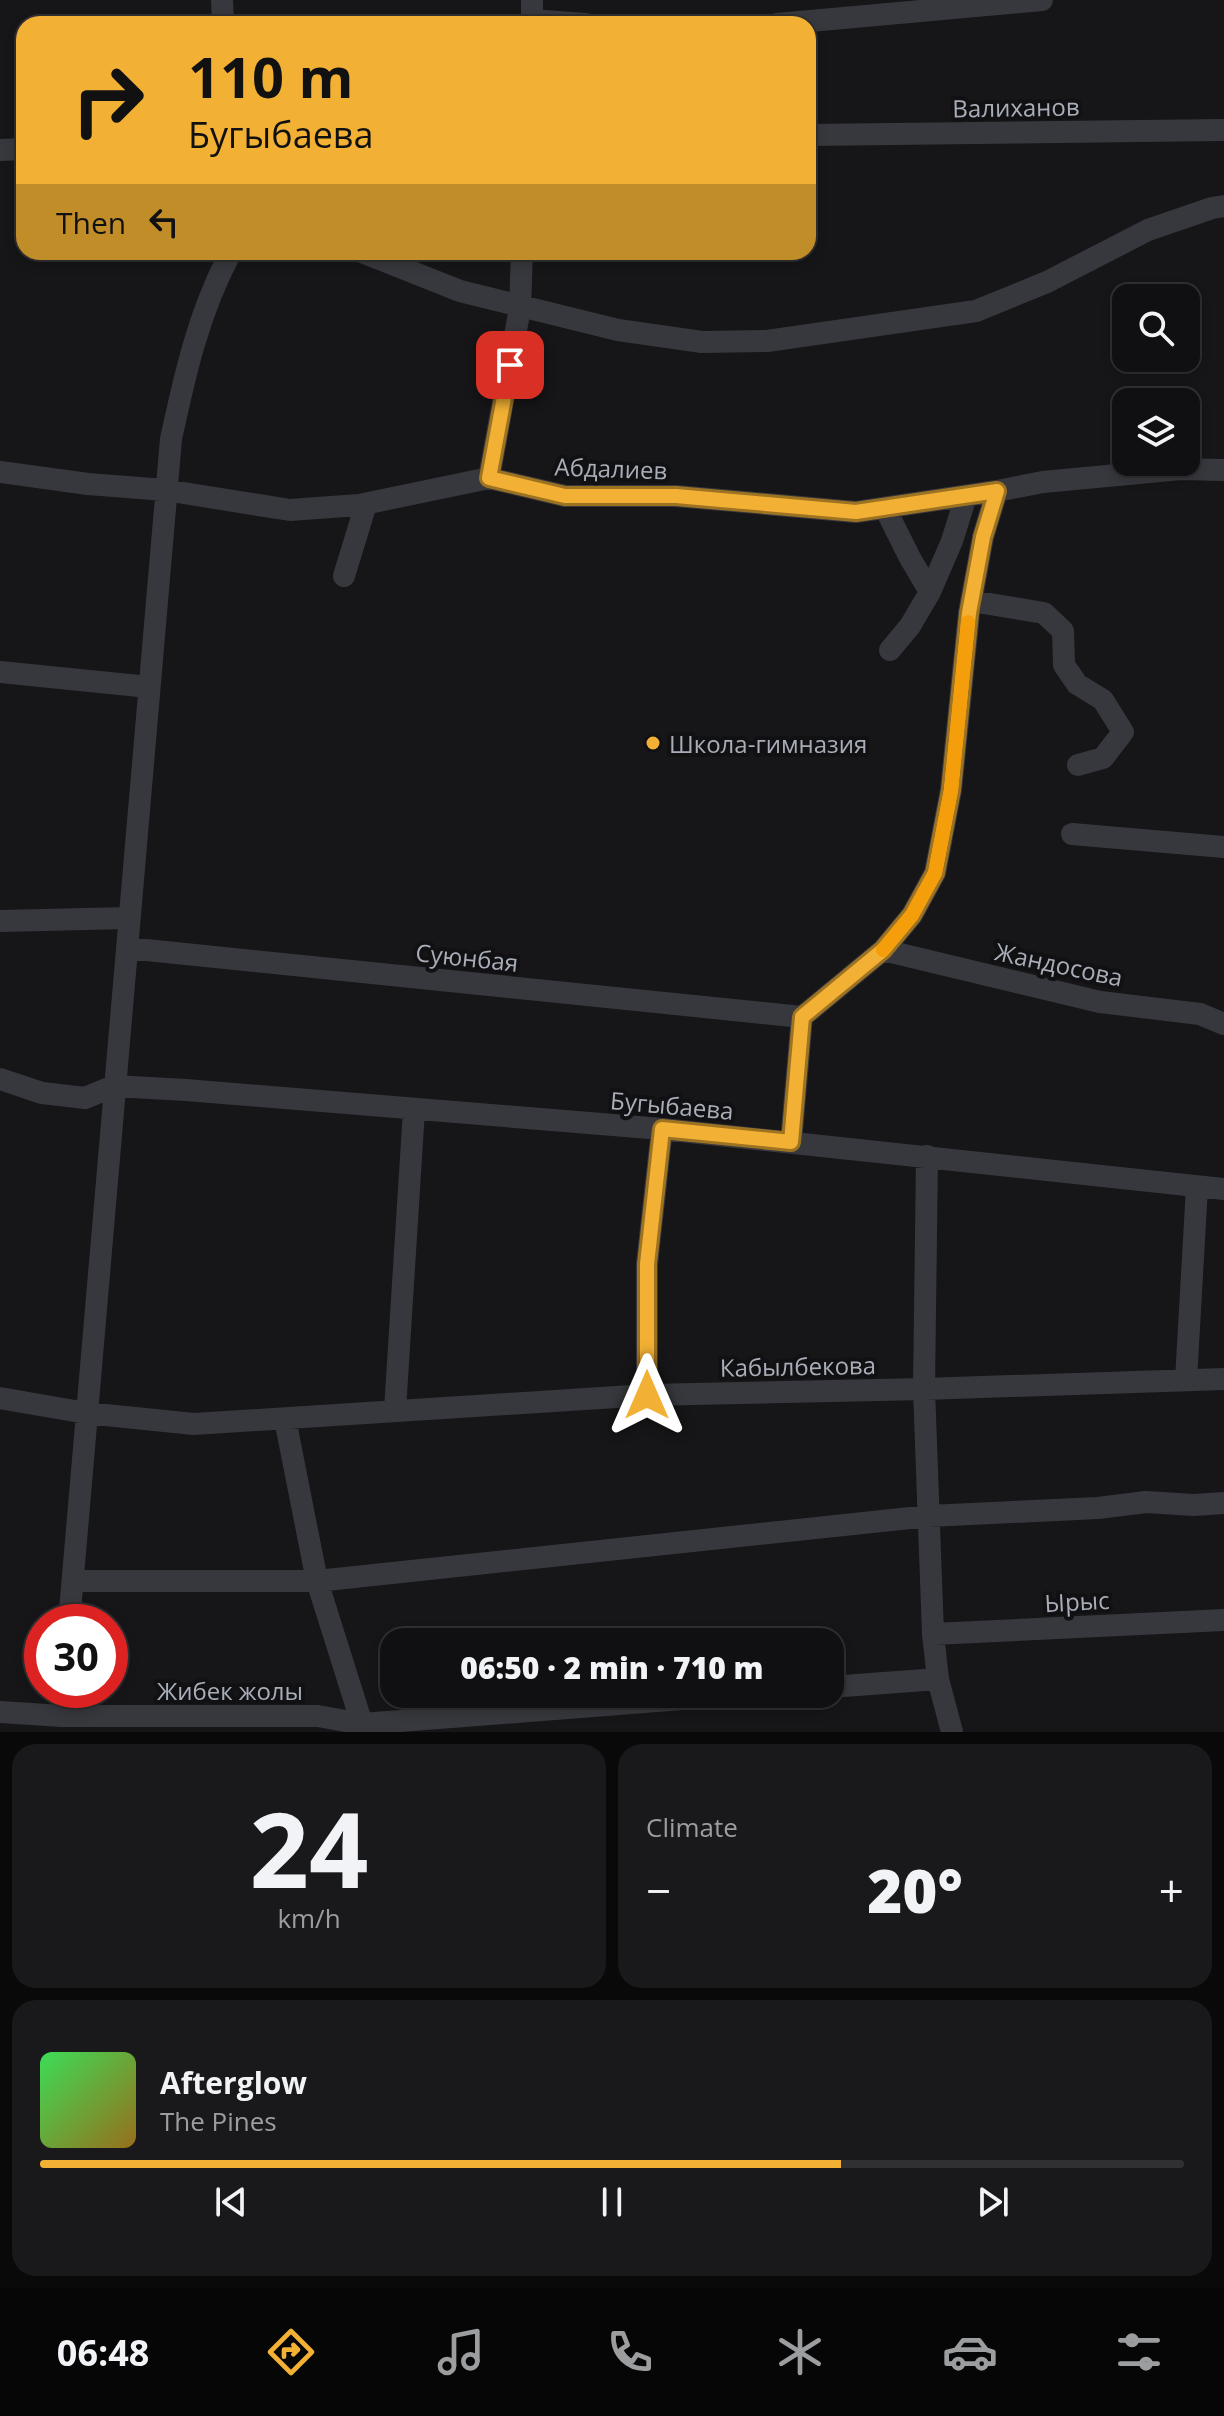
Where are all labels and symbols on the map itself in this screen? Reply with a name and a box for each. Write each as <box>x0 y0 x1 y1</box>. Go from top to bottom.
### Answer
street label: Валиханов <box>952 89 1080 125</box>
pin <box>476 331 544 399</box>
street label: Абдалиев <box>554 450 668 486</box>
place label: Школа-гимназия <box>669 727 867 760</box>
marker: Школа-гимназия <box>644 734 662 752</box>
street label: Жандосова <box>992 934 1126 994</box>
street label: Суюнбая <box>414 935 520 979</box>
street label: Бугыбаева <box>609 1083 735 1127</box>
street label: Кабылбекова <box>720 1348 876 1384</box>
position arrow <box>605 1353 689 1437</box>
street label: Ырыс <box>1044 1583 1110 1619</box>
speed limit sign: 30 <box>24 1604 128 1708</box>
street label: Жибек жолы <box>157 1674 303 1707</box>

